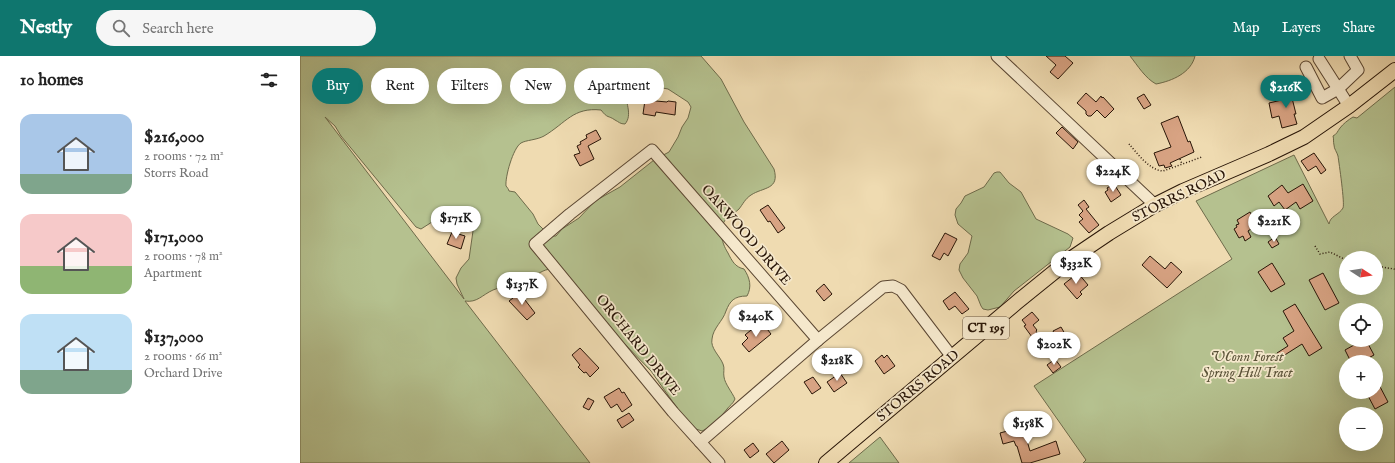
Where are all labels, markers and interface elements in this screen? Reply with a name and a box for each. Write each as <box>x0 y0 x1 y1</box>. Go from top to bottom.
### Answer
search box <box>96 10 376 46</box>
text: Nestly <box>20 16 72 40</box>
icon: search <box>110 17 132 39</box>
text: Search here <box>142 19 214 38</box>
text: Map <box>1233 19 1260 37</box>
text: Layers <box>1282 19 1321 37</box>
text: Share <box>1343 19 1375 37</box>
chip: Buy <box>312 68 363 104</box>
chip: Rent <box>371 68 429 104</box>
chip: Filters <box>437 68 502 104</box>
chip: New <box>510 68 566 104</box>
chip: Apartment <box>574 68 664 104</box>
icon: filters <box>258 69 280 91</box>
text: 10 homes <box>20 70 83 91</box>
pin: $216K <box>1258 75 1314 109</box>
text: $216K <box>1269 79 1303 96</box>
text: $216,000 <box>144 127 204 148</box>
icon: home <box>52 130 100 178</box>
text: 2 rooms · 72 m² <box>144 148 224 165</box>
pin: $224K <box>1085 159 1141 193</box>
text: $224K <box>1095 163 1131 180</box>
text: Storrs Road <box>144 165 208 182</box>
street label: STORRS ROAD <box>1129 165 1229 227</box>
street label: OAKWOOD DRIVE <box>697 181 795 289</box>
pin: $171K <box>428 206 484 240</box>
pin: $221K <box>1246 209 1302 243</box>
text: $171K <box>440 210 472 227</box>
text: $221K <box>1257 213 1291 230</box>
text: $171,000 <box>144 227 204 248</box>
icon: home <box>52 230 100 278</box>
text: 2 rooms · 78 m² <box>144 248 223 265</box>
pin: $332K <box>1048 251 1104 285</box>
north arrow <box>1339 251 1383 295</box>
map controls <box>1339 251 1383 451</box>
text: $332K <box>1060 255 1092 272</box>
text: Apartment <box>144 265 202 282</box>
pin: $137K <box>494 272 550 306</box>
text: $137K <box>506 276 538 293</box>
street label: ORCHARD DRIVE <box>592 291 684 399</box>
button: locate <box>1339 303 1383 347</box>
pin: $240K <box>728 304 784 338</box>
text: $240K <box>738 308 774 325</box>
road number: CT 195 <box>963 317 1009 339</box>
text: $137,000 <box>144 327 204 348</box>
icon: home <box>52 330 100 378</box>
pin: $202K <box>1026 332 1082 366</box>
text: $202K <box>1036 336 1072 353</box>
street label: STORRS ROAD <box>873 346 963 426</box>
text: 2 rooms · 66 m² <box>144 348 222 365</box>
pin: $218K <box>809 348 865 382</box>
park label: UConn Forest Spring Hill Tract <box>1201 348 1293 383</box>
text: $218K <box>821 352 853 369</box>
button: + <box>1339 355 1383 399</box>
text: Orchard Drive <box>144 365 222 382</box>
button: − <box>1339 407 1383 451</box>
pin: $158K <box>1000 411 1056 445</box>
text: $158K <box>1012 415 1044 432</box>

